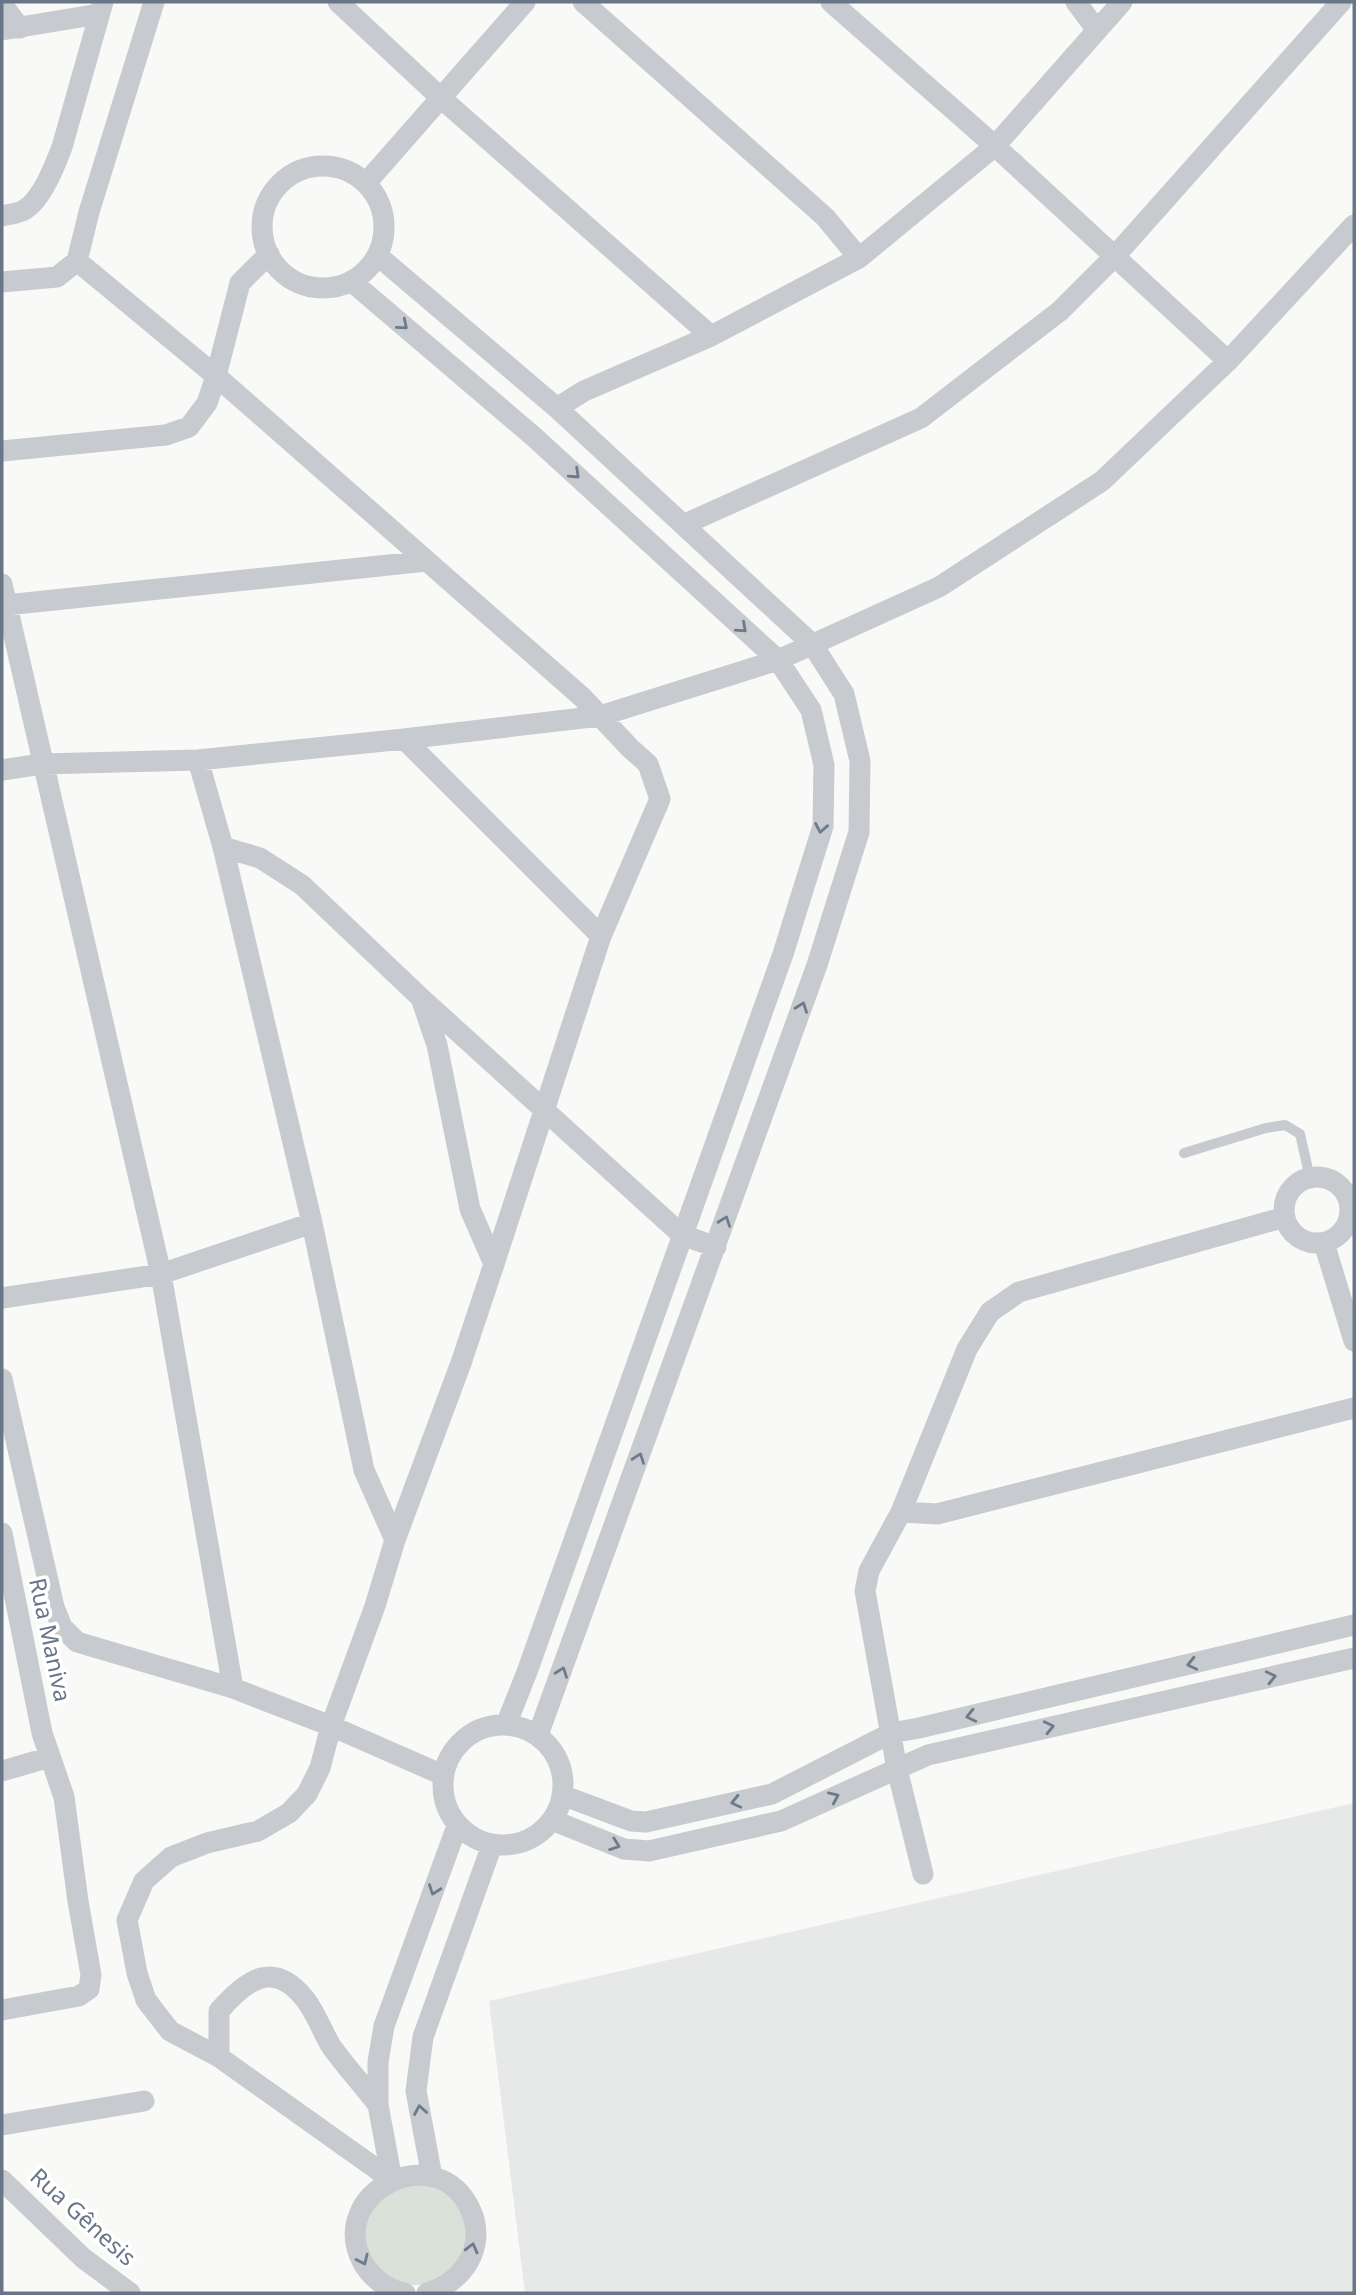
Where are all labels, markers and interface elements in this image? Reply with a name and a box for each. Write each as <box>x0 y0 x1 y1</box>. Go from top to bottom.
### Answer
one-way arrow <box>395 317 408 329</box>
one-way arrow <box>567 466 580 479</box>
one-way arrow <box>734 620 747 632</box>
one-way arrow <box>814 822 829 834</box>
one-way arrow <box>794 1001 808 1013</box>
one-way arrow <box>717 1215 731 1227</box>
one-way arrow <box>631 1452 645 1464</box>
street label: Rua Maniva <box>22 1575 80 1705</box>
one-way arrow <box>1187 1655 1199 1670</box>
one-way arrow <box>554 1666 568 1678</box>
one-way arrow <box>1265 1671 1277 1685</box>
one-way arrow <box>965 1708 977 1722</box>
one-way arrow <box>1043 1721 1055 1736</box>
one-way arrow <box>826 1791 839 1805</box>
one-way arrow <box>730 1793 742 1808</box>
one-way arrow <box>609 1837 621 1851</box>
one-way arrow <box>428 1883 442 1895</box>
one-way arrow <box>413 2104 428 2116</box>
street label: Rua Gênesis <box>24 2160 144 2272</box>
one-way arrow <box>464 2243 478 2255</box>
one-way arrow <box>355 2252 369 2265</box>

